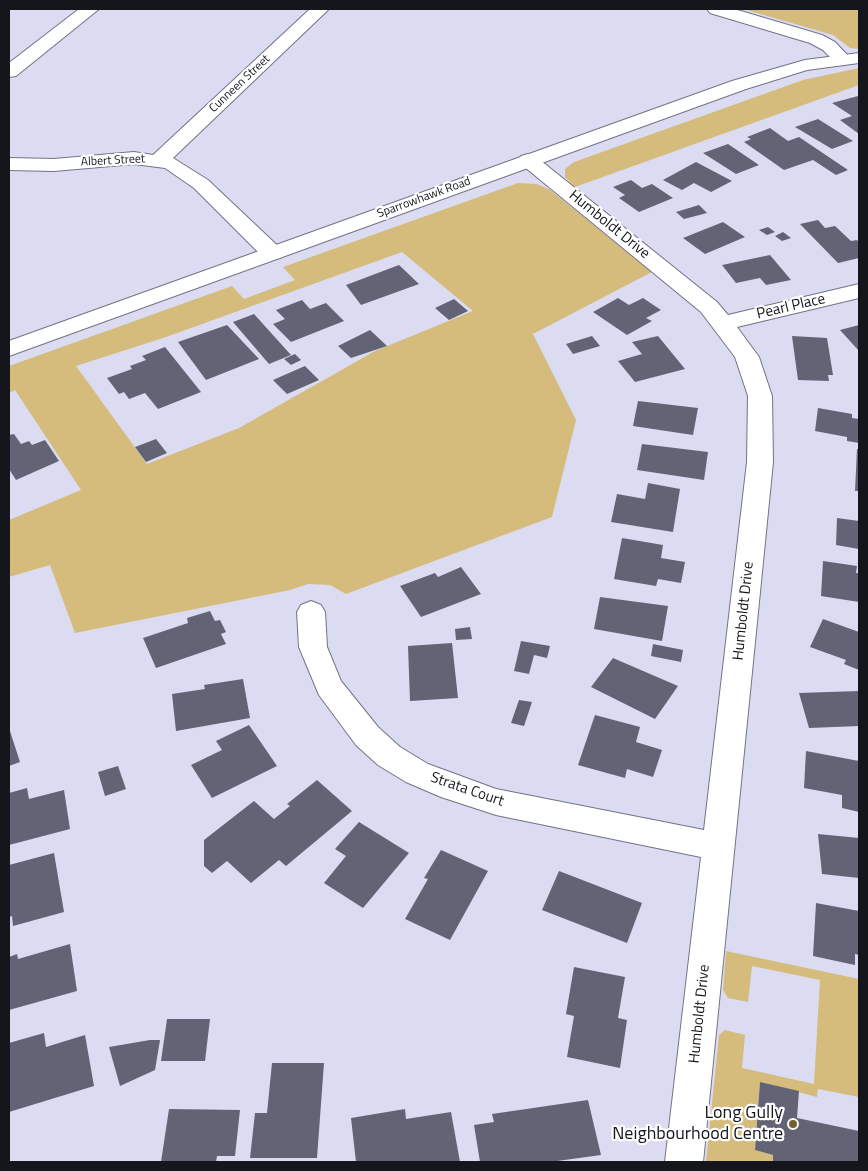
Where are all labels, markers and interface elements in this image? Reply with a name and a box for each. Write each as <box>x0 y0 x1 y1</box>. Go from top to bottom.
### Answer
street label: Cunneen Street <box>207 52 273 116</box>
street label: Albert Street <box>81 152 145 170</box>
street label: Sparrowhawk Road <box>375 174 473 222</box>
street label: Humboldt Drive <box>565 187 653 263</box>
street label: Pearl Place <box>755 290 827 324</box>
street label: Humboldt Drive <box>730 561 758 661</box>
street label: Strata Court <box>428 769 506 811</box>
street label: Humboldt Drive <box>686 964 714 1064</box>
place label: Long Gully Neighbourhood Centre <box>612 1103 783 1146</box>
marker: Long Gully Neighbourhood Centre <box>787 1118 799 1130</box>

